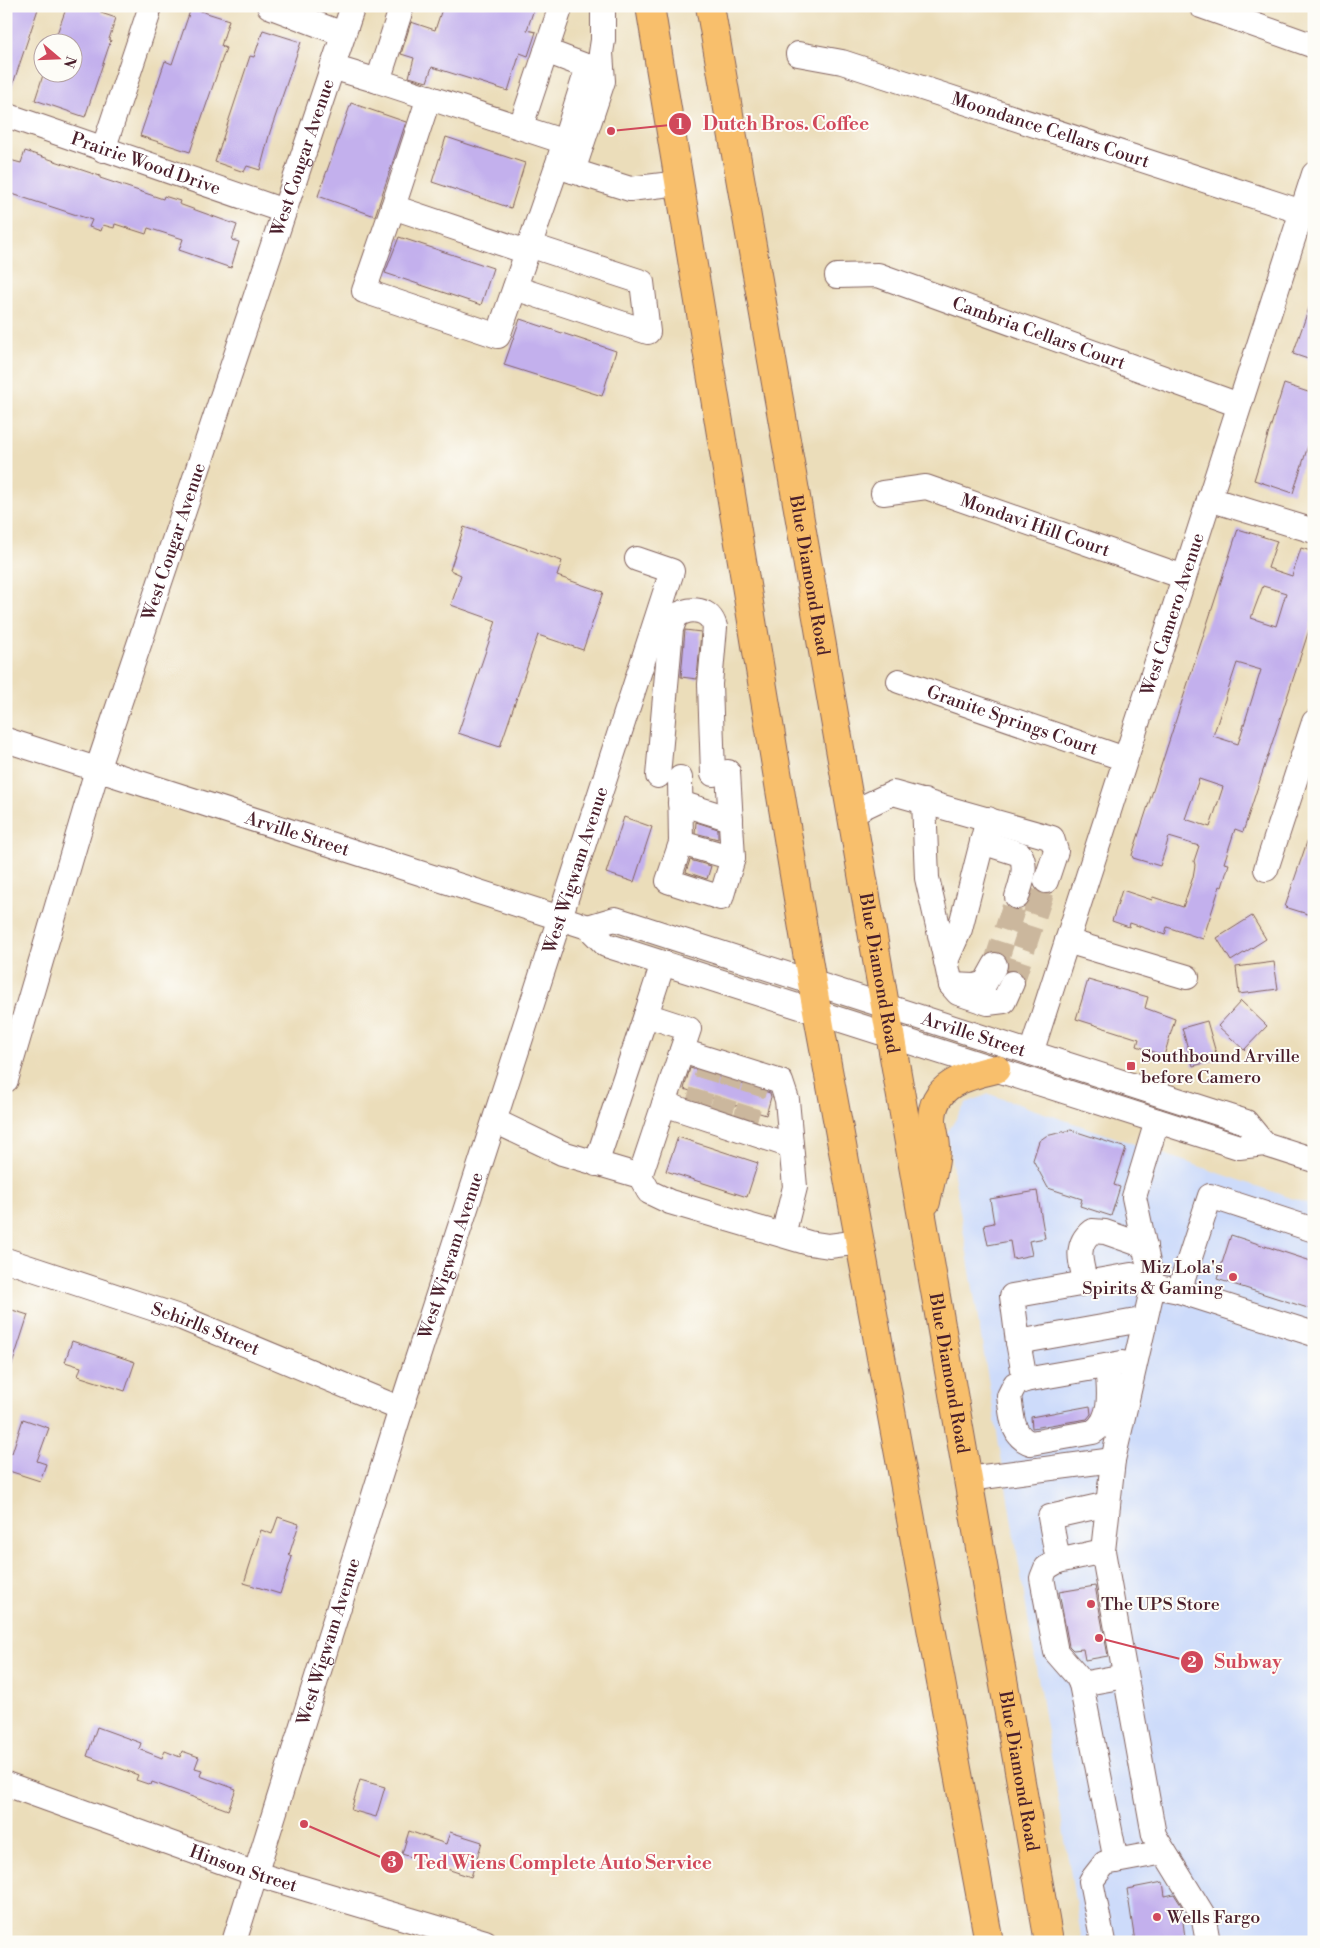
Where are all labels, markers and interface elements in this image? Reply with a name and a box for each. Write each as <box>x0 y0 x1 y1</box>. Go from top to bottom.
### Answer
north arrow <box>32 32 82 82</box>
text: N <box>59 54 80 70</box>
street label: West Cougar Avenue <box>265 76 339 240</box>
street label: Moondance Cellars Court <box>949 87 1153 173</box>
callout: Dutch Bros. Coffee <box>667 107 879 141</box>
text: Dutch Bros. Coffee <box>703 112 869 136</box>
text: 1 <box>676 115 684 134</box>
street label: Prairie Wood Drive <box>68 127 224 200</box>
street label: Cambria Cellars Court <box>949 291 1129 375</box>
street label: West Cougar Avenue <box>136 460 211 624</box>
street label: Mondavi Hill Court <box>957 488 1114 562</box>
street label: Blue Diamond Road <box>784 492 835 658</box>
street label: West Camero Avenue <box>1135 530 1209 699</box>
street label: Granite Springs Court <box>924 680 1102 761</box>
street label: West Wigwam Avenue <box>537 784 613 957</box>
street label: Arville Street <box>241 806 353 861</box>
street label: Blue Diamond Road <box>854 890 905 1056</box>
street label: Arville Street <box>918 1007 1029 1062</box>
place label: Southbound Arville before Camero <box>1141 1045 1300 1089</box>
marker: Southbound Arville before Camero <box>1125 1060 1137 1072</box>
street label: West Wigwam Avenue <box>413 1169 488 1343</box>
place label: Miz Lola's Spirits & Gaming <box>1082 1256 1224 1300</box>
marker: Miz Lola's Spirits & Gaming <box>1227 1271 1239 1283</box>
street label: Blue Diamond Road <box>924 1290 975 1456</box>
street label: Schirlls Street <box>148 1297 264 1361</box>
street label: West Wigwam Avenue <box>291 1555 365 1729</box>
place label: The UPS Store <box>1101 1593 1220 1616</box>
marker: The UPS Store <box>1085 1598 1097 1610</box>
callout: Subway <box>1179 1645 1292 1679</box>
text: Subway <box>1214 1650 1282 1674</box>
text: 2 <box>1187 1653 1197 1672</box>
street label: Blue Diamond Road <box>994 1688 1045 1854</box>
street label: Hinson Street <box>186 1839 301 1897</box>
callout: Ted Wiens Complete Auto Service <box>379 1845 722 1879</box>
text: Ted Wiens Complete Auto Service <box>414 1851 712 1875</box>
text: 3 <box>387 1853 397 1872</box>
place label: Wells Fargo <box>1166 1906 1260 1929</box>
marker: Wells Fargo <box>1151 1911 1163 1923</box>

